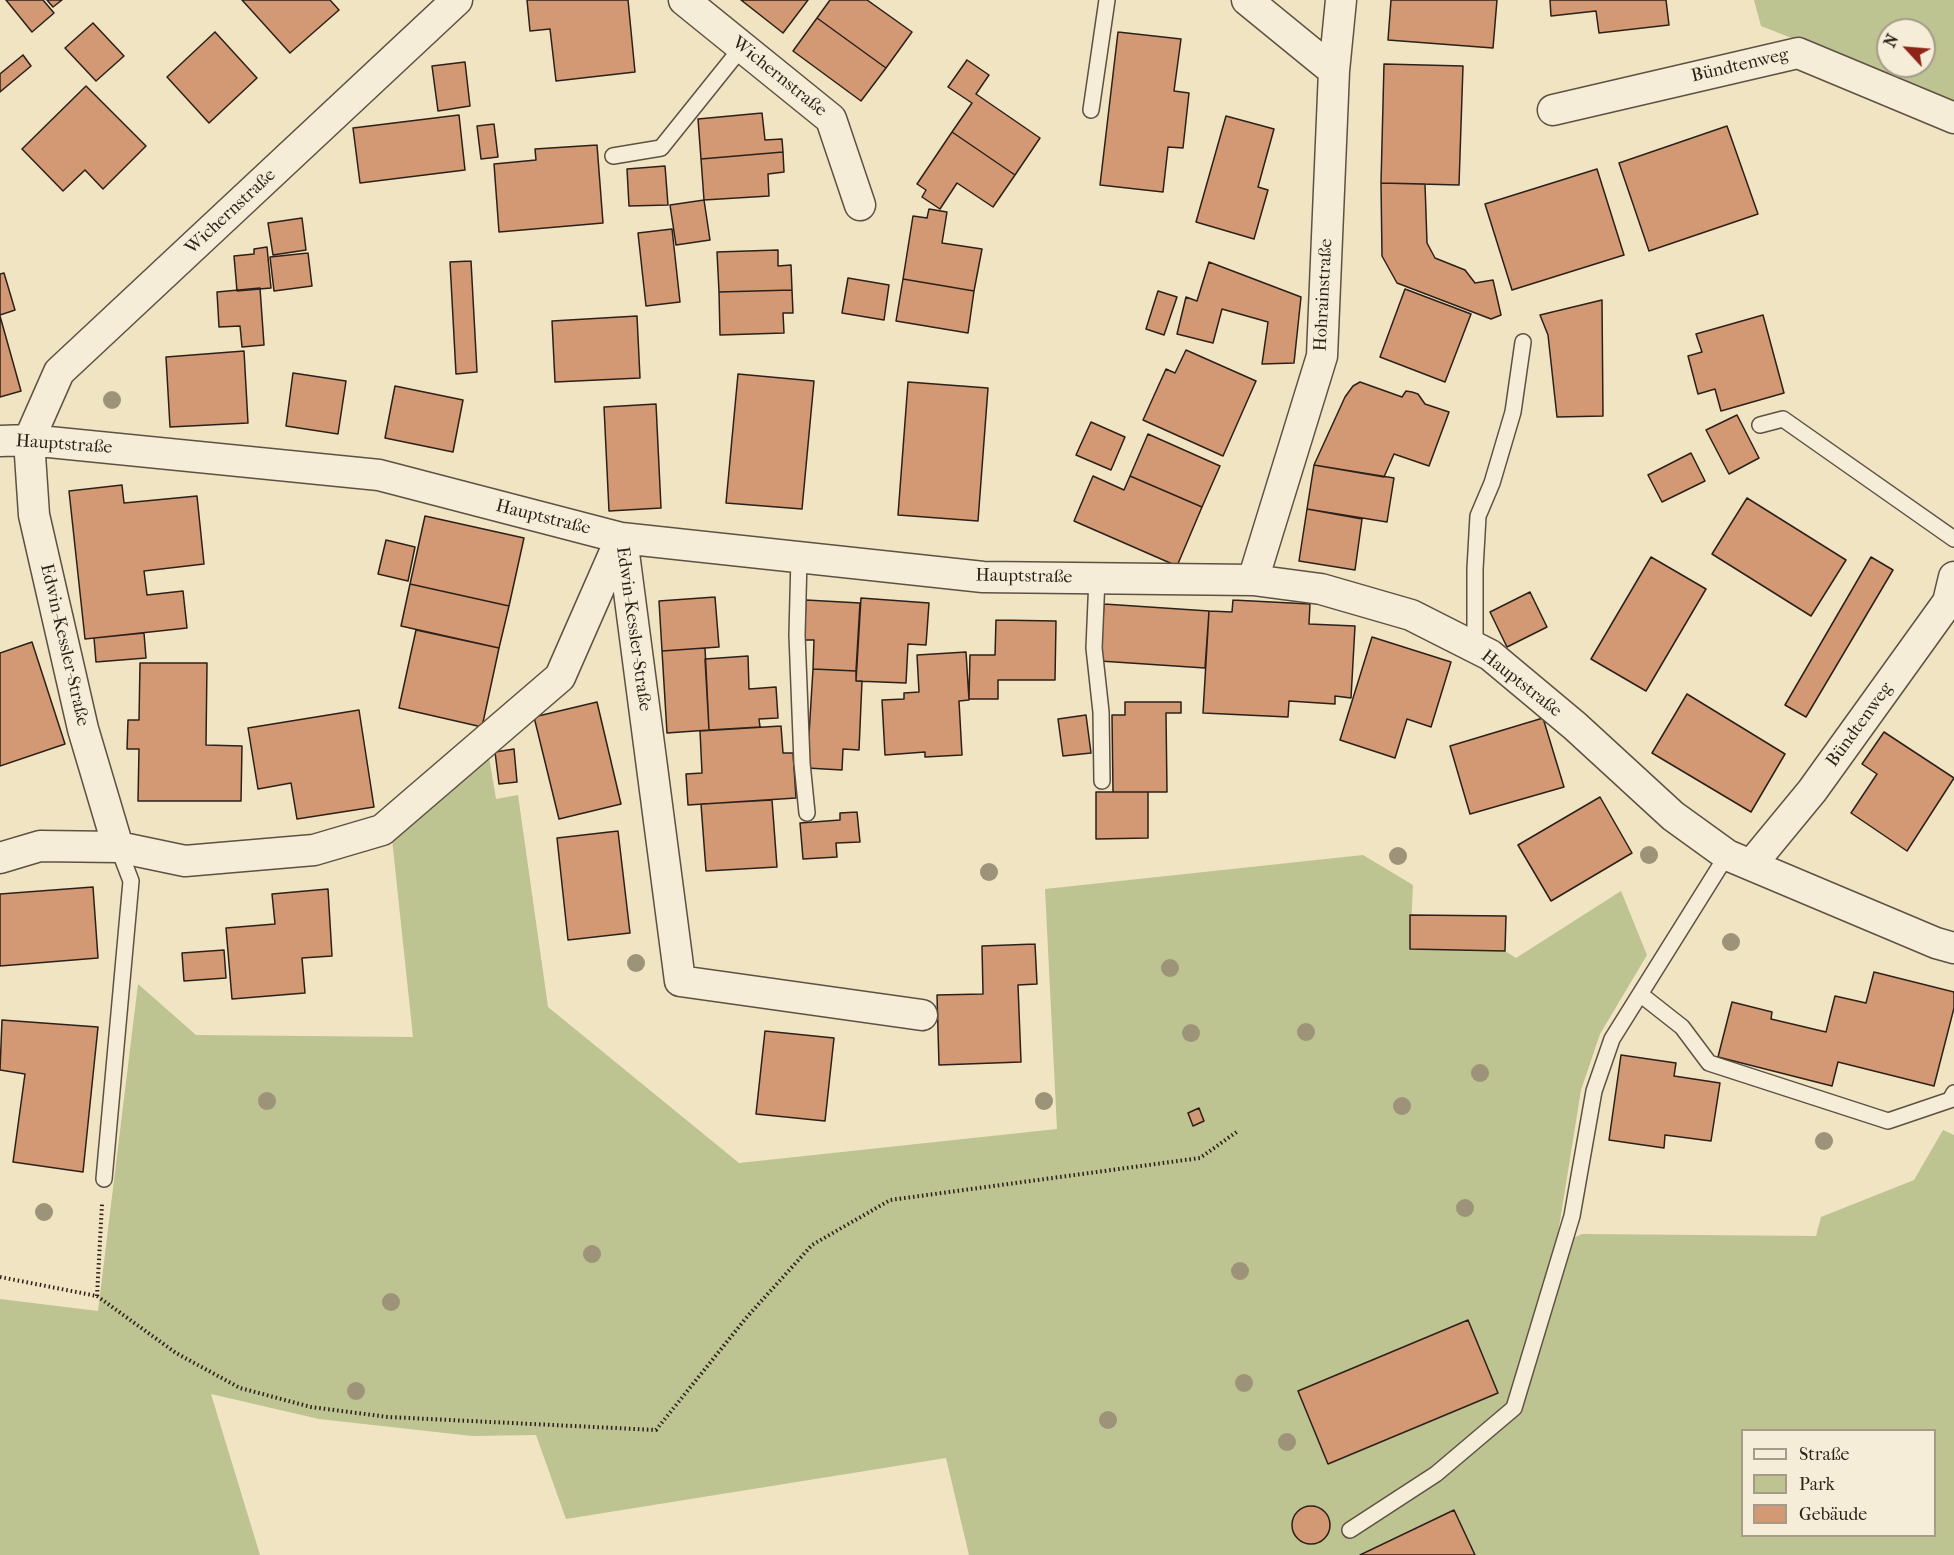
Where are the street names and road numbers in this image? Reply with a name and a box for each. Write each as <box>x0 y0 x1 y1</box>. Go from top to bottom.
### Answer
street label: Wichernstraße <box>727 32 831 122</box>
street label: Bündtenweg <box>1689 44 1791 88</box>
street label: Wichernstraße <box>181 165 281 259</box>
street label: Hohrainstraße <box>1310 238 1338 352</box>
street label: Hauptstraße <box>15 431 113 459</box>
street label: Hauptstraße <box>493 496 593 540</box>
street label: Edwin-Kessler-Straße <box>611 545 655 713</box>
street label: Edwin-Kessler-Straße <box>35 562 93 728</box>
street label: Hauptstraße <box>975 565 1073 589</box>
street label: Hauptstraße <box>1476 646 1566 722</box>
street label: Bündtenweg <box>1822 679 1898 771</box>

